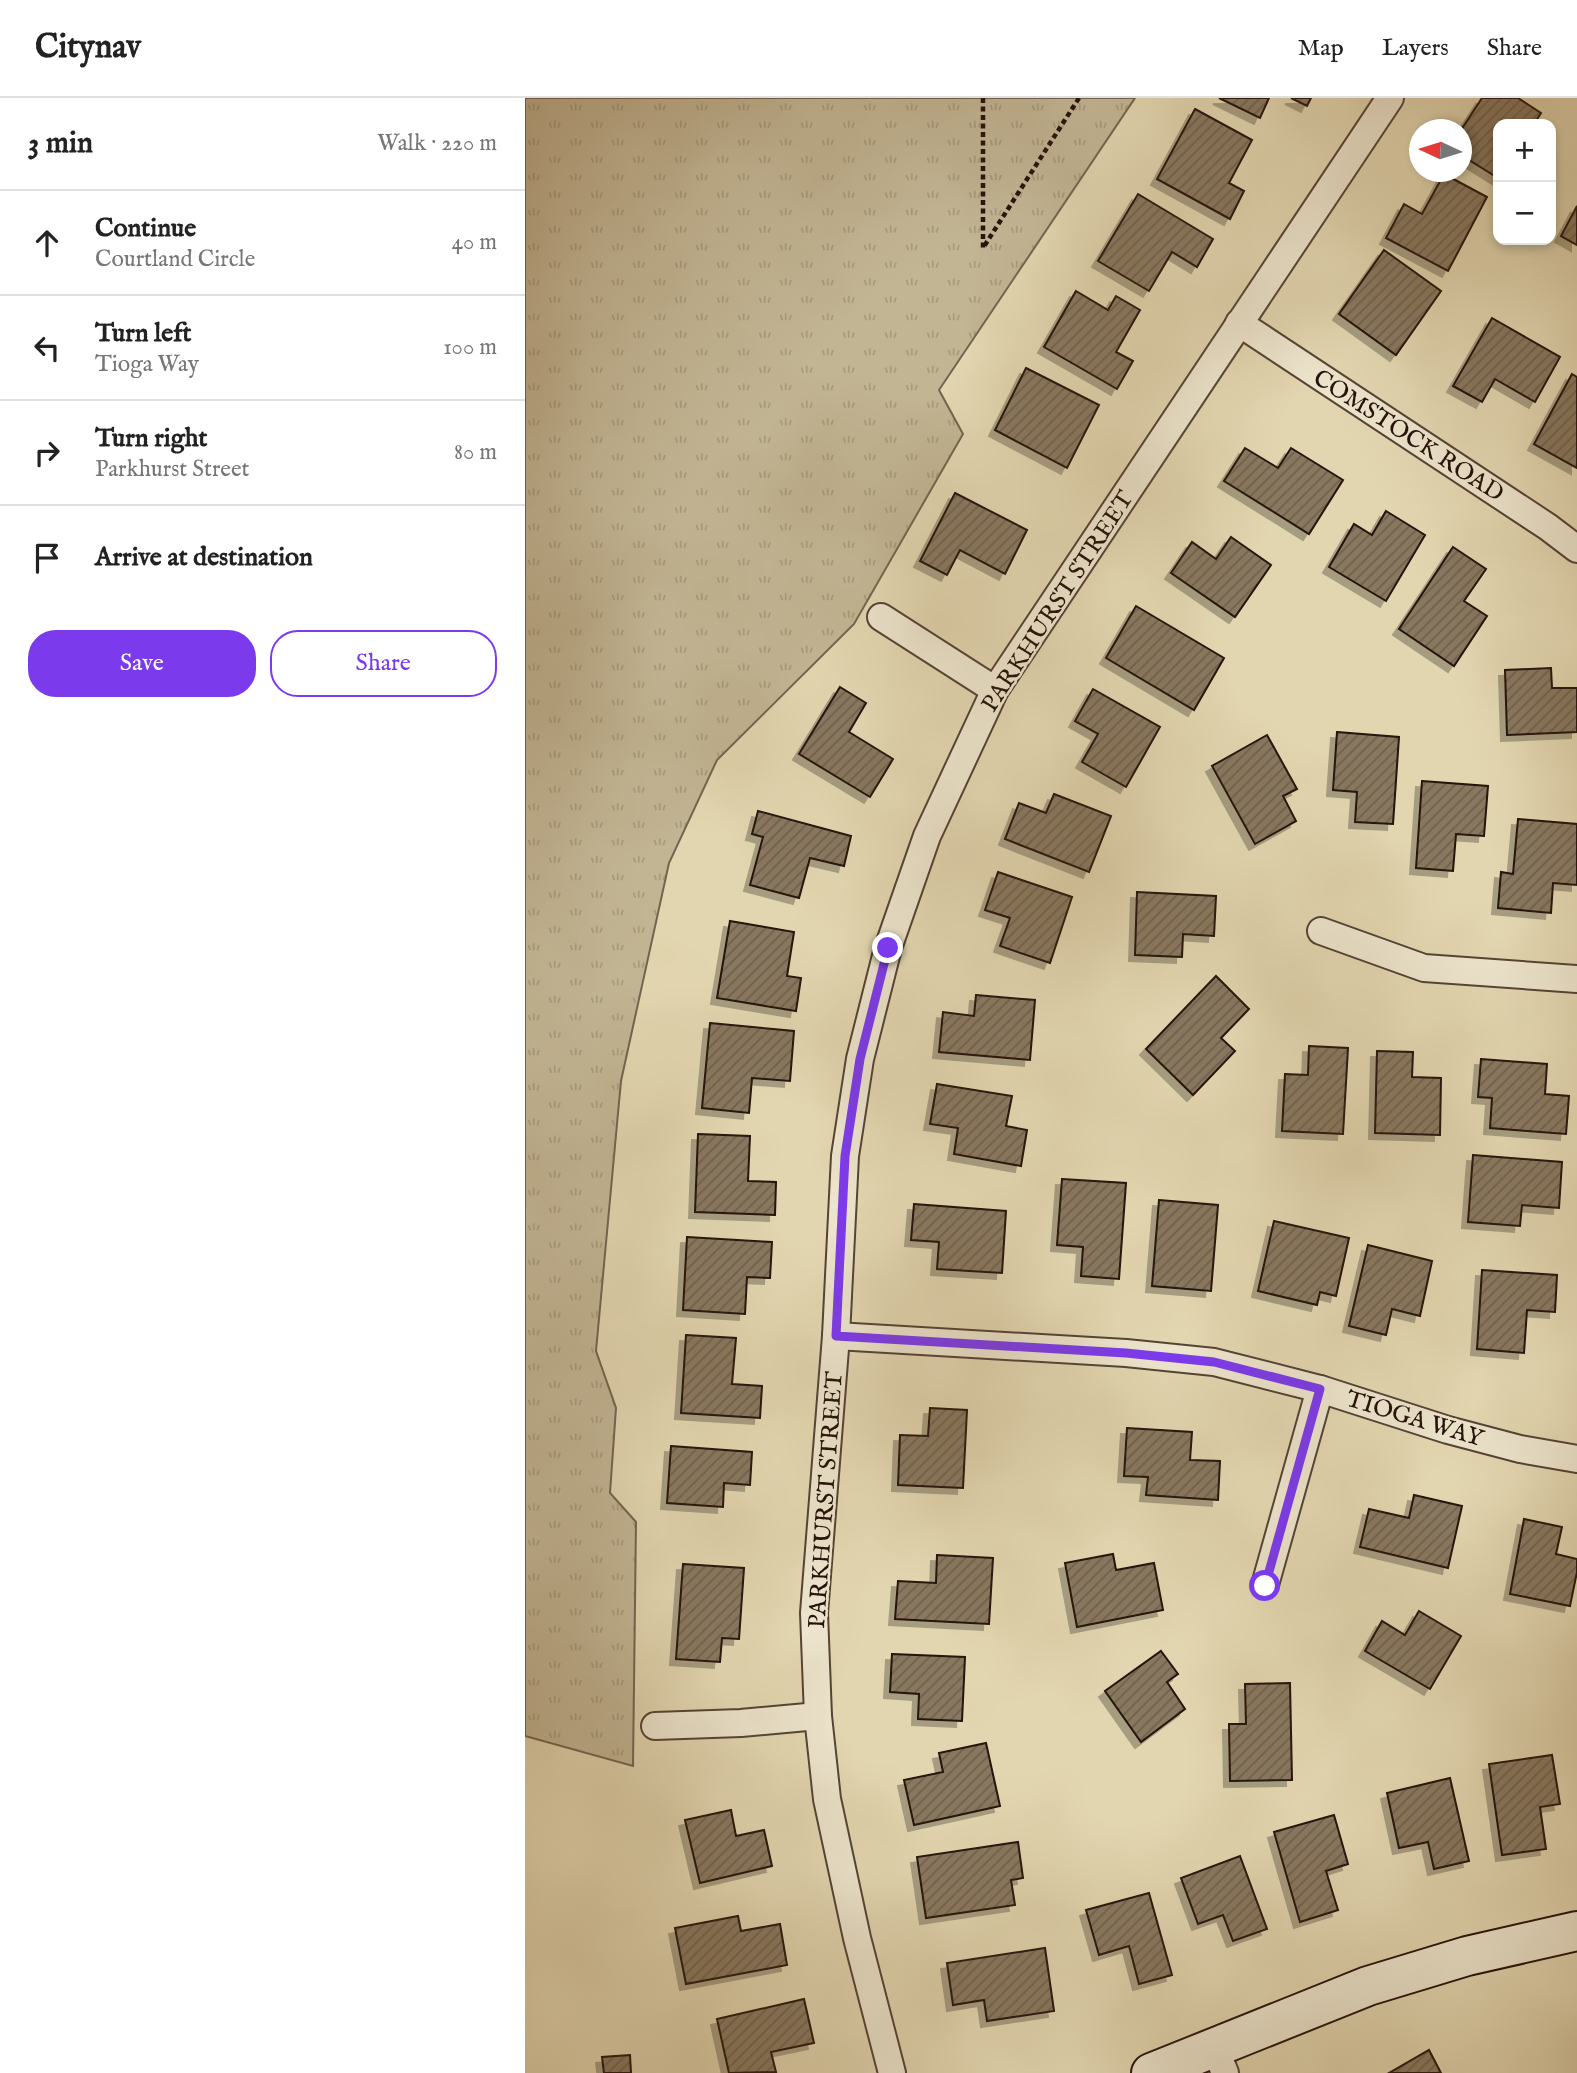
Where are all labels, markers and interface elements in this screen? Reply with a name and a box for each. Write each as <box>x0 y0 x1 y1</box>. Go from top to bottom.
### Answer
text: Citynav <box>35 27 141 69</box>
text: Map <box>1298 33 1344 64</box>
text: Layers <box>1382 33 1449 64</box>
text: Share <box>1487 33 1542 64</box>
north arrow <box>1409 119 1472 182</box>
map controls <box>1493 119 1556 245</box>
button: + <box>1493 119 1556 182</box>
text: 3 min <box>28 125 93 163</box>
text: Walk · 220 m <box>377 129 497 158</box>
button: − <box>1493 182 1556 245</box>
text: Continue <box>95 212 196 245</box>
icon: ahead <box>28 224 66 262</box>
text: 40 m <box>452 228 497 257</box>
text: Courtland Circle <box>95 245 255 274</box>
text: Turn left <box>95 317 192 350</box>
icon: left <box>28 329 66 367</box>
text: 100 m <box>443 333 497 362</box>
text: Tioga Way <box>95 350 199 379</box>
street label: COMSTOCK ROAD <box>1307 363 1509 510</box>
text: Turn right <box>95 422 208 455</box>
icon: right <box>28 434 66 472</box>
text: 80 m <box>454 438 497 467</box>
text: Parkhurst Street <box>95 455 249 484</box>
street label: PARKHURST STREET <box>975 485 1142 718</box>
icon: arrive <box>28 539 66 577</box>
text: Arrive at destination <box>95 541 313 574</box>
button: Save <box>28 630 256 697</box>
button: Share <box>270 630 497 697</box>
route end <box>872 932 903 963</box>
street label: PARKHURST STREET <box>802 1370 851 1630</box>
street label: TIOGA WAY <box>1342 1384 1489 1455</box>
route start <box>1249 1570 1280 1601</box>

